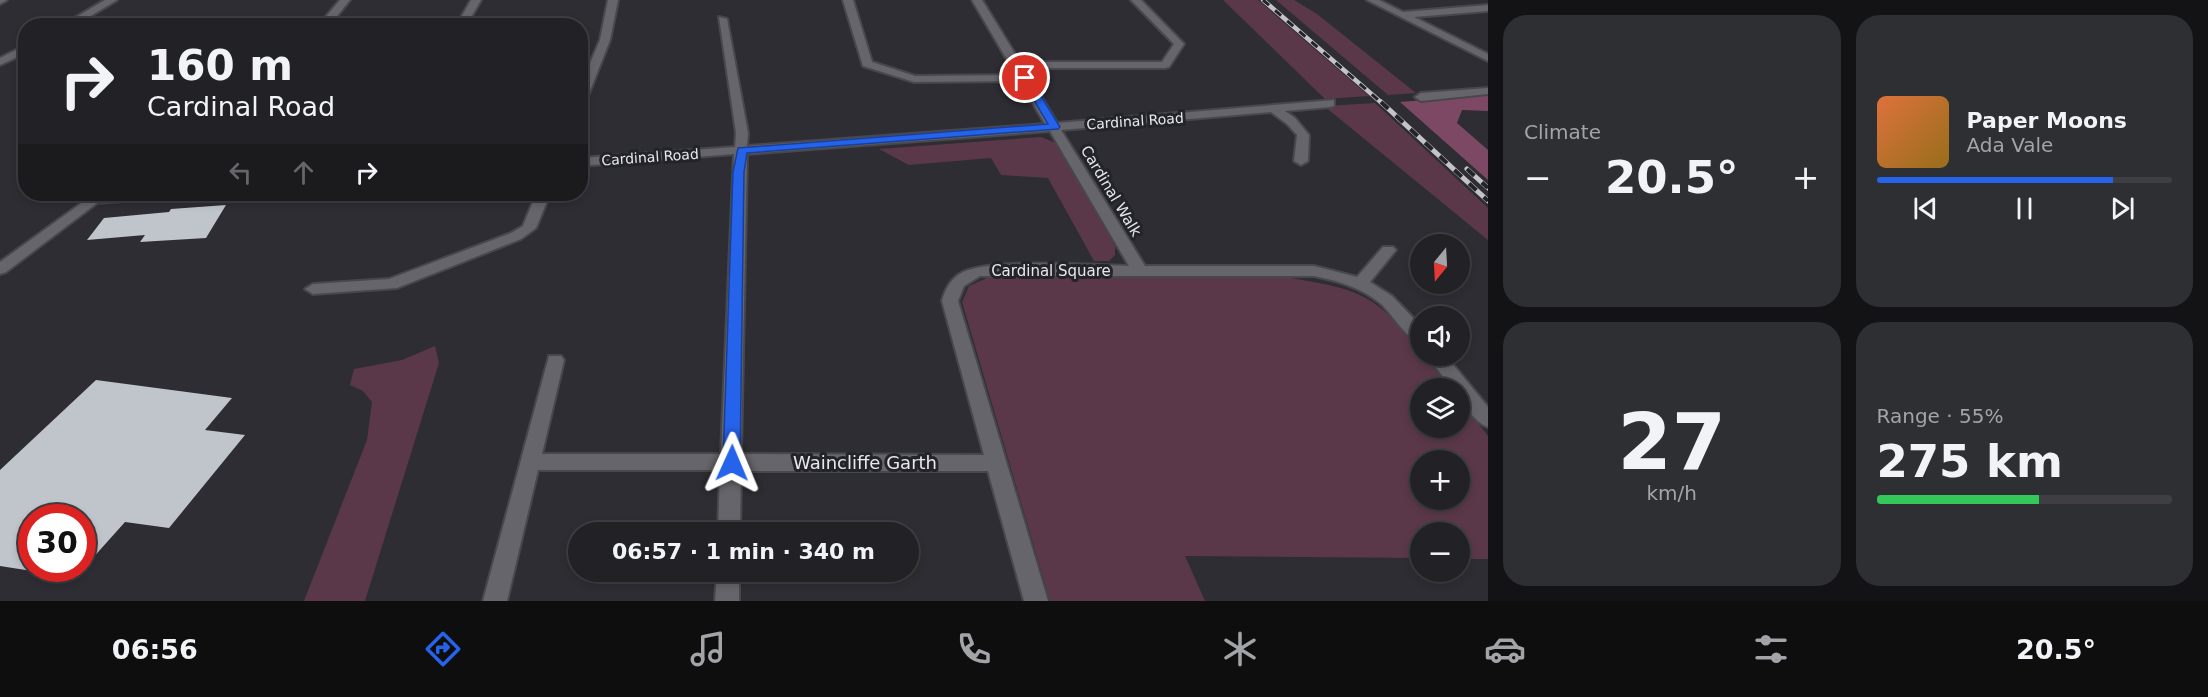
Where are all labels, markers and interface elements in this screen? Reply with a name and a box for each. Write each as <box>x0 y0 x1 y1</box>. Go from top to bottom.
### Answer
text: 160 m <box>147 41 293 90</box>
icon: right <box>48 42 126 120</box>
pin <box>999 52 1050 103</box>
icon: arrive <box>1008 61 1041 94</box>
text: Cardinal Road <box>147 91 335 122</box>
text: Paper Moons <box>1967 108 2127 133</box>
street label: Cardinal Road <box>1086 110 1184 132</box>
text: Climate <box>1524 120 1601 144</box>
text: Ada Vale <box>1967 133 2053 157</box>
street label: Cardinal Walk <box>1077 142 1145 240</box>
street label: Cardinal Road <box>601 146 699 168</box>
text: 20.5° <box>1605 151 1739 204</box>
icon: left <box>224 156 257 189</box>
icon: ahead <box>287 156 320 189</box>
icon: right <box>350 156 383 189</box>
text: − <box>1524 158 1552 197</box>
text: + <box>1792 158 1820 197</box>
icon: previous <box>1909 192 1942 225</box>
icon: pause <box>2008 192 2041 225</box>
icon: next <box>2106 192 2139 225</box>
north arrow <box>1410 234 1470 294</box>
map controls <box>1410 234 1470 582</box>
street label: Cardinal Square <box>991 262 1111 280</box>
button: sound <box>1410 306 1470 366</box>
button: layers <box>1410 378 1470 438</box>
text: 27 <box>1617 397 1726 487</box>
text: Range · 55% <box>1877 404 2003 428</box>
position arrow <box>700 431 764 495</box>
text: 275 km <box>1877 435 2063 488</box>
button: + <box>1410 450 1470 510</box>
street label: Waincliffe Garth <box>793 452 937 473</box>
text: km/h <box>1647 481 1697 505</box>
speed limit sign: 30 <box>18 504 96 582</box>
button: − <box>1410 522 1470 582</box>
text: 06:57 · 1 min · 340 m <box>612 539 875 564</box>
icon: directions <box>422 628 464 670</box>
icon: music <box>687 628 729 670</box>
icon: phone <box>953 628 995 670</box>
icon: climate <box>1219 628 1261 670</box>
icon: car <box>1484 628 1526 670</box>
icon: filters <box>1750 628 1792 670</box>
text: 06:56 <box>112 634 198 665</box>
text: 20.5° <box>2016 634 2096 665</box>

